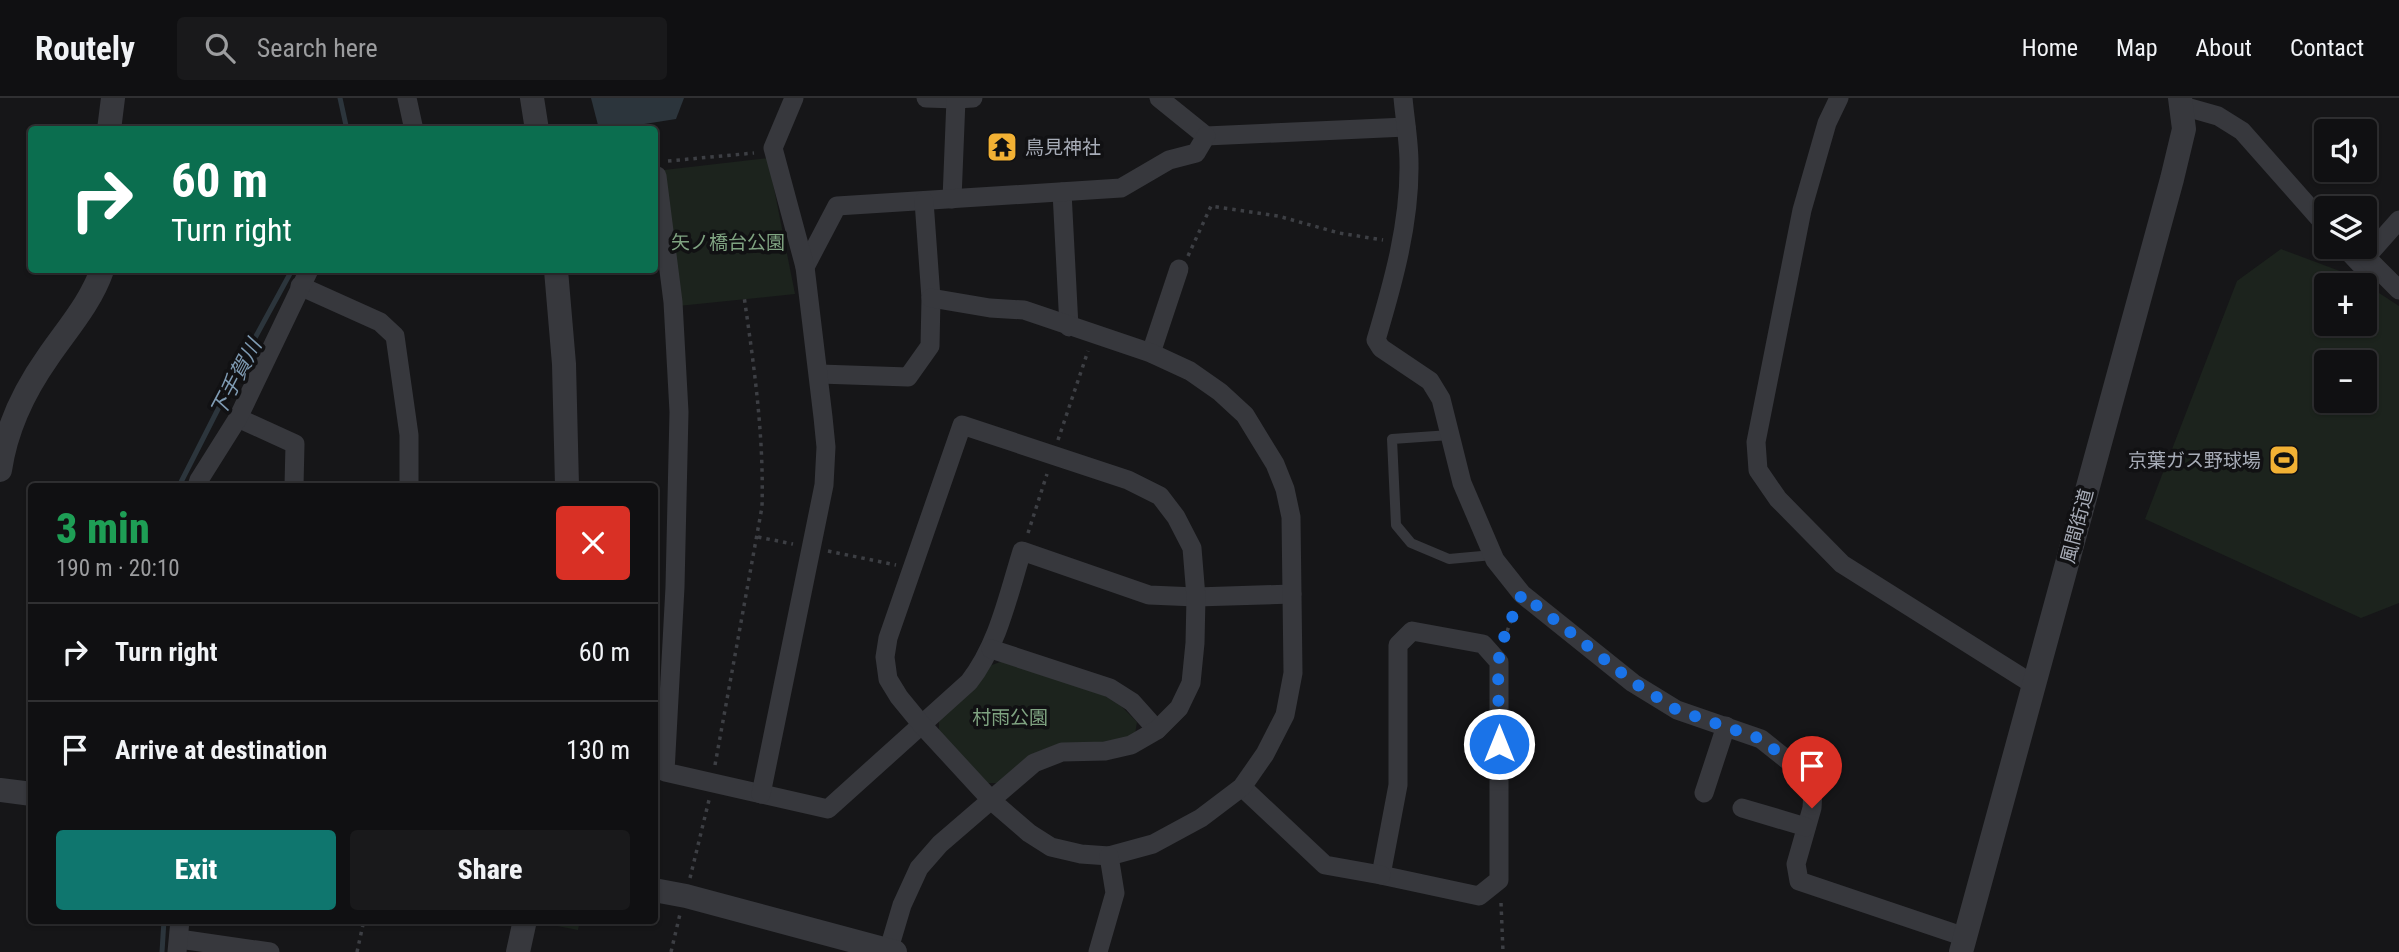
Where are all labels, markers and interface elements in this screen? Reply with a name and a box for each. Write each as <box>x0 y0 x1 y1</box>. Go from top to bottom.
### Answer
search box <box>177 17 667 80</box>
text: Routely <box>35 29 135 68</box>
icon: search <box>201 29 239 67</box>
text: Search here <box>257 33 378 63</box>
text: Home <box>2022 34 2078 62</box>
text: Map <box>2116 34 2158 62</box>
text: About <box>2196 34 2252 62</box>
text: Contact <box>2290 34 2364 62</box>
map controls <box>2314 119 2377 413</box>
button: sound <box>2314 119 2377 182</box>
temple icon: 鳥見神社 <box>985 130 1019 164</box>
place label: 鳥見神社 <box>1025 136 1101 159</box>
text: 60 m <box>171 152 268 209</box>
icon: right <box>56 154 147 245</box>
button: layers <box>2314 196 2377 259</box>
text: Turn right <box>171 211 292 249</box>
park label: 矢ノ橋台公園 <box>671 231 785 254</box>
button: + <box>2314 273 2377 336</box>
water label: 下手賀川 <box>206 334 267 421</box>
button: − <box>2314 350 2377 413</box>
sports icon: 京葉ガス野球場 <box>2267 443 2301 477</box>
place label: 京葉ガス野球場 <box>2128 449 2261 472</box>
street label: 風間街道 <box>2056 486 2098 566</box>
text: 3 min <box>56 504 150 553</box>
button: close <box>556 506 630 580</box>
text: 190 m · 20:10 <box>56 555 180 582</box>
icon: right <box>56 633 94 671</box>
text: Turn right <box>115 637 217 667</box>
text: 60 m <box>579 637 630 667</box>
park label: 村雨公園 <box>972 706 1048 729</box>
position arrow <box>1462 707 1536 781</box>
icon: arrive <box>56 731 94 769</box>
text: Arrive at destination <box>115 735 327 765</box>
text: 130 m <box>566 735 630 765</box>
pin <box>1782 736 1842 808</box>
icon: arrive <box>1793 747 1831 785</box>
button: Exit <box>56 830 336 910</box>
button: Share <box>350 830 630 910</box>

